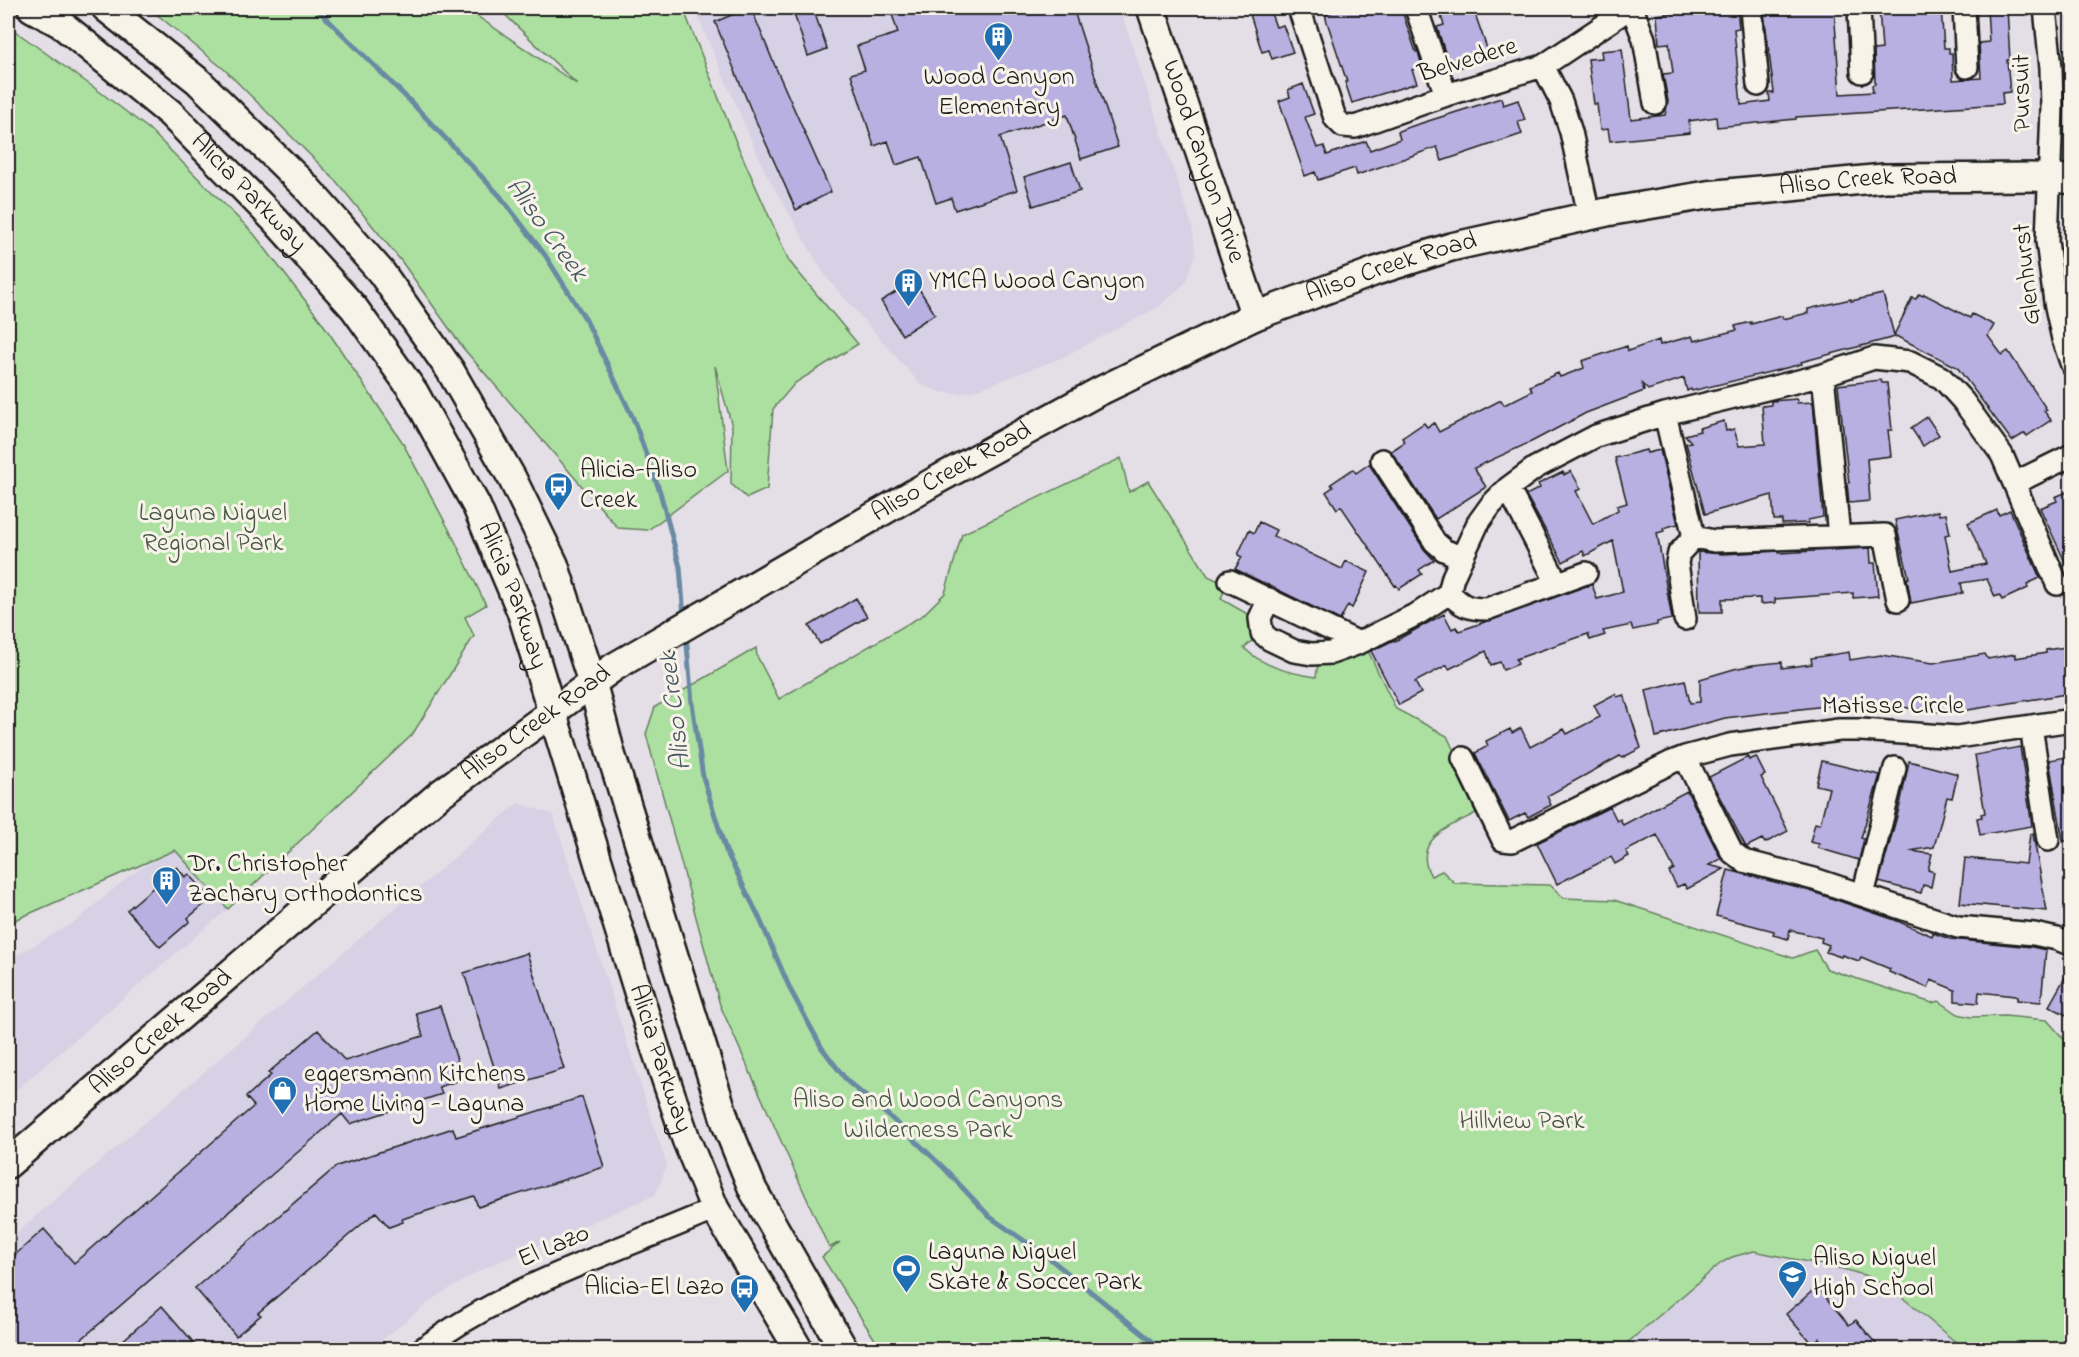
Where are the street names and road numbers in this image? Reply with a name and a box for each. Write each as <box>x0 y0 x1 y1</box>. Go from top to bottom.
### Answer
street label: Belvedere <box>1413 28 1523 94</box>
street label: Pursuit <box>2003 54 2043 132</box>
street label: Wood Canyon Drive <box>1151 55 1255 268</box>
street label: Alicia Parkway <box>181 125 316 262</box>
street label: Aliso Creek Road <box>1777 159 1957 207</box>
street label: Glenhurst <box>2004 221 2052 327</box>
street label: Aliso Creek Road <box>1300 223 1481 314</box>
street label: Aliso Creek Road <box>865 412 1039 533</box>
street label: Alicia Parkway <box>467 517 557 674</box>
street label: Aliso Creek Road <box>453 656 620 792</box>
street label: Matisse Circle <box>1822 688 1965 726</box>
street label: Aliso Creek Road <box>81 960 242 1105</box>
street label: Alicia Parkway <box>618 980 702 1138</box>
street label: El Lazo <box>512 1215 596 1279</box>

